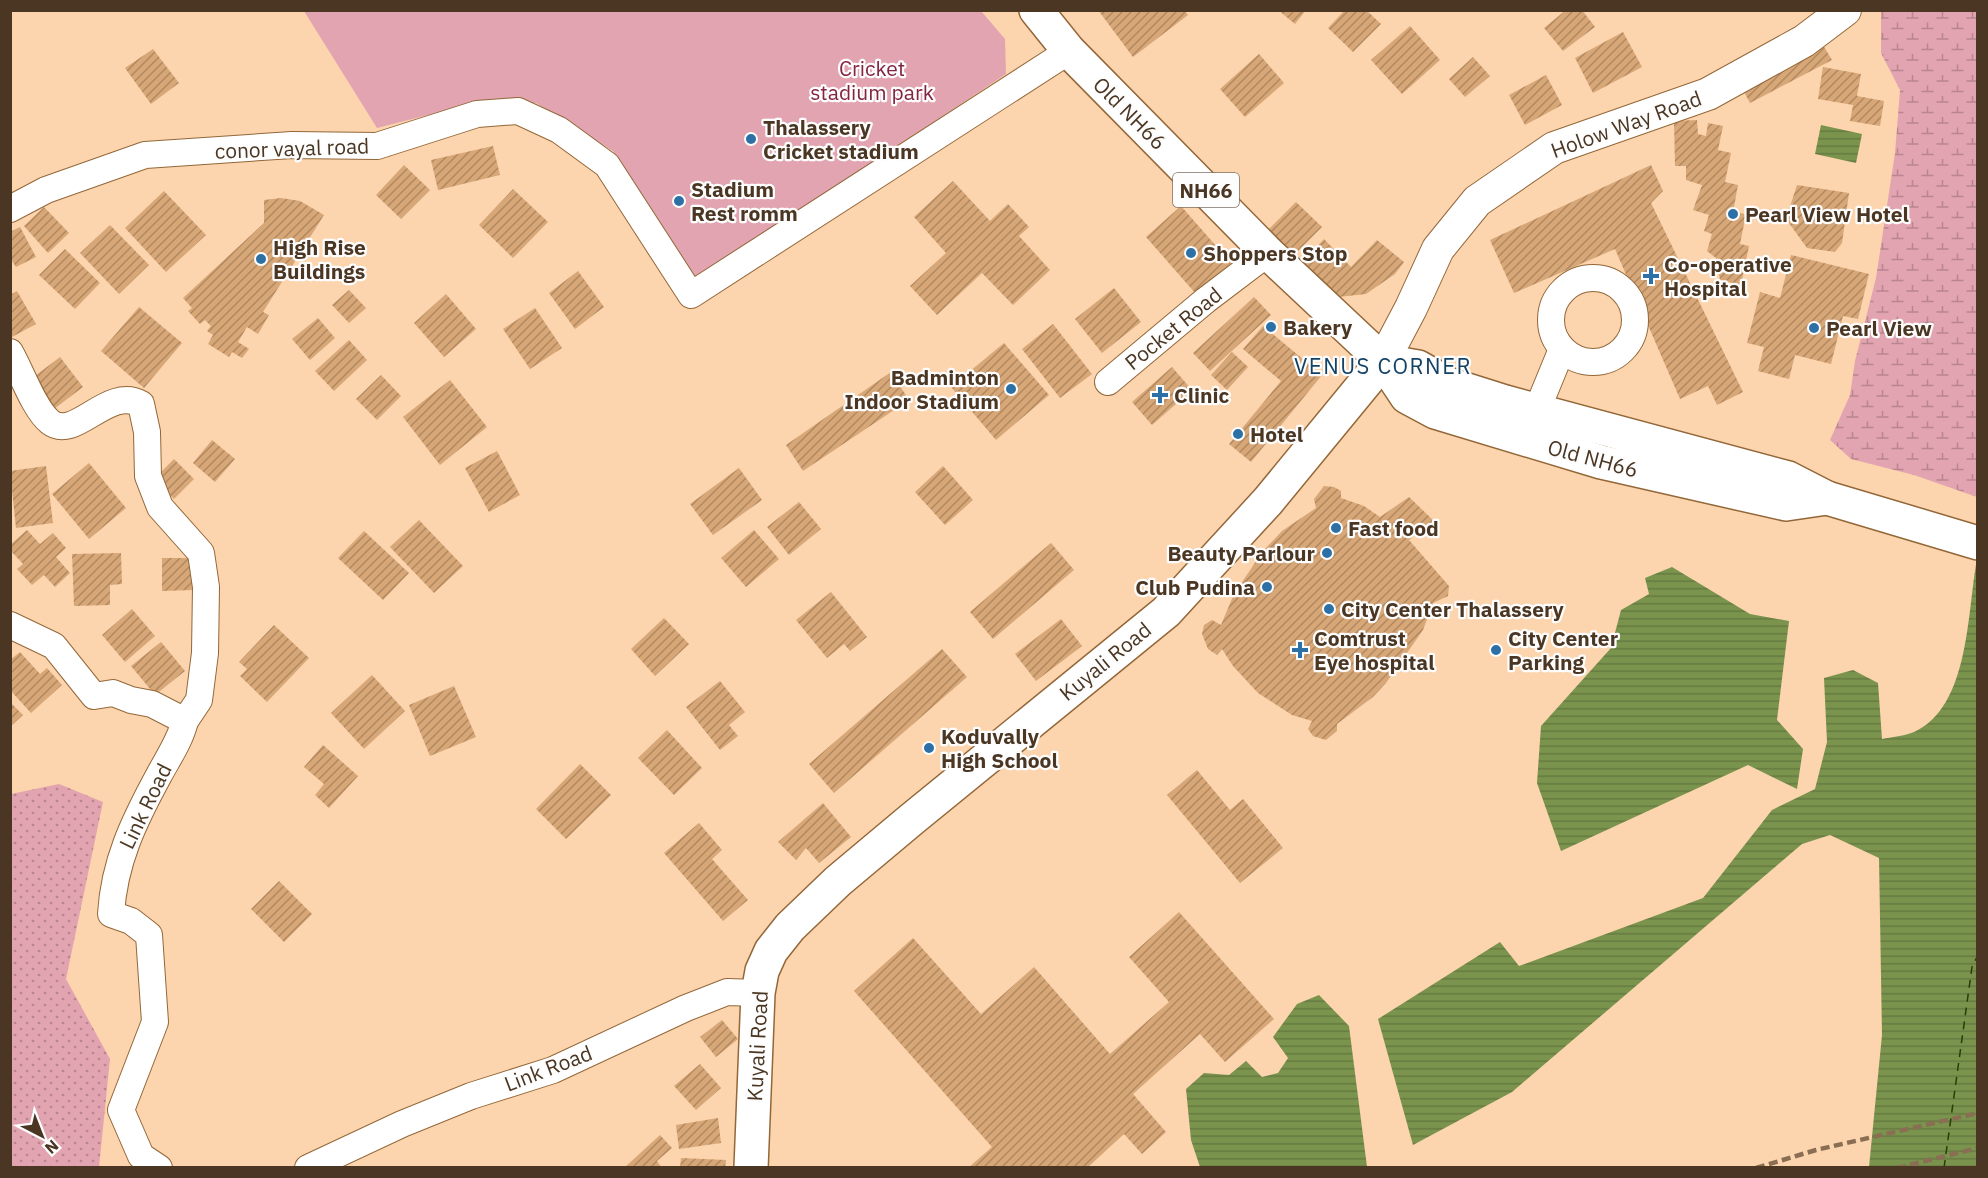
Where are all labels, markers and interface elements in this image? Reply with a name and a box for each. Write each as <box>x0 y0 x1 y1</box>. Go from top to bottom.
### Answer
park label: Cricket stadium park <box>810 54 934 106</box>
street label: Old NH66 <box>1087 70 1173 156</box>
street label: Holow Way Road <box>1547 84 1705 164</box>
place label: Thalassery Cricket stadium <box>763 113 919 165</box>
street label: conor vayal road <box>214 131 370 165</box>
marker: Thalassery Cricket stadium <box>744 132 758 146</box>
road number: NH66 <box>1173 173 1239 207</box>
place label: Stadium Rest romm <box>691 175 798 227</box>
marker: Stadium Rest romm <box>672 194 686 208</box>
place label: Pearl View Hotel <box>1745 200 1909 228</box>
marker: Pearl View Hotel <box>1726 207 1740 221</box>
place label: High Rise Buildings <box>273 233 366 285</box>
place label: Shoppers Stop <box>1203 239 1347 267</box>
marker: Shoppers Stop <box>1184 246 1198 260</box>
place label: Co-operative Hospital <box>1664 250 1792 302</box>
marker: High Rise Buildings <box>254 252 268 266</box>
marker: Co-operative Hospital <box>1642 267 1660 285</box>
street label: Pocket Road <box>1119 280 1227 376</box>
place label: Bakery <box>1283 313 1353 341</box>
place label: Pearl View <box>1826 314 1932 342</box>
marker: Bakery <box>1264 320 1278 334</box>
marker: Pearl View <box>1807 321 1821 335</box>
district label: VENUS CORNER <box>1294 351 1472 380</box>
place label: Badminton Indoor Stadium <box>844 363 999 415</box>
place label: Clinic <box>1174 381 1230 409</box>
marker: Badminton Indoor Stadium <box>1004 382 1018 396</box>
marker: Clinic <box>1151 386 1169 404</box>
place label: Hotel <box>1250 420 1303 448</box>
marker: Hotel <box>1231 427 1245 441</box>
street label: Old NH66 <box>1545 432 1641 484</box>
place label: Fast food <box>1348 514 1439 542</box>
marker: Fast food <box>1329 521 1343 535</box>
place label: Beauty Parlour <box>1167 539 1316 567</box>
marker: Beauty Parlour <box>1320 546 1334 560</box>
place label: Club Pudina <box>1135 573 1255 601</box>
marker: Club Pudina <box>1260 580 1274 594</box>
place label: City Center Thalassery <box>1341 595 1565 623</box>
marker: City Center Thalassery <box>1322 602 1336 616</box>
street label: Kuyali Road <box>1053 615 1157 707</box>
place label: Comtrust Eye hospital <box>1314 624 1435 676</box>
place label: City Center Parking <box>1508 624 1619 676</box>
marker: Comtrust Eye hospital <box>1291 641 1309 659</box>
marker: City Center Parking <box>1489 643 1503 657</box>
place label: Koduvally High School <box>941 722 1058 774</box>
marker: Koduvally High School <box>922 741 936 755</box>
street label: Link Road <box>112 759 178 853</box>
street label: Kuyali Road <box>740 990 774 1102</box>
street label: Link Road <box>500 1038 596 1098</box>
north arrow <box>12 1106 72 1166</box>
text: N <box>41 1136 63 1158</box>

